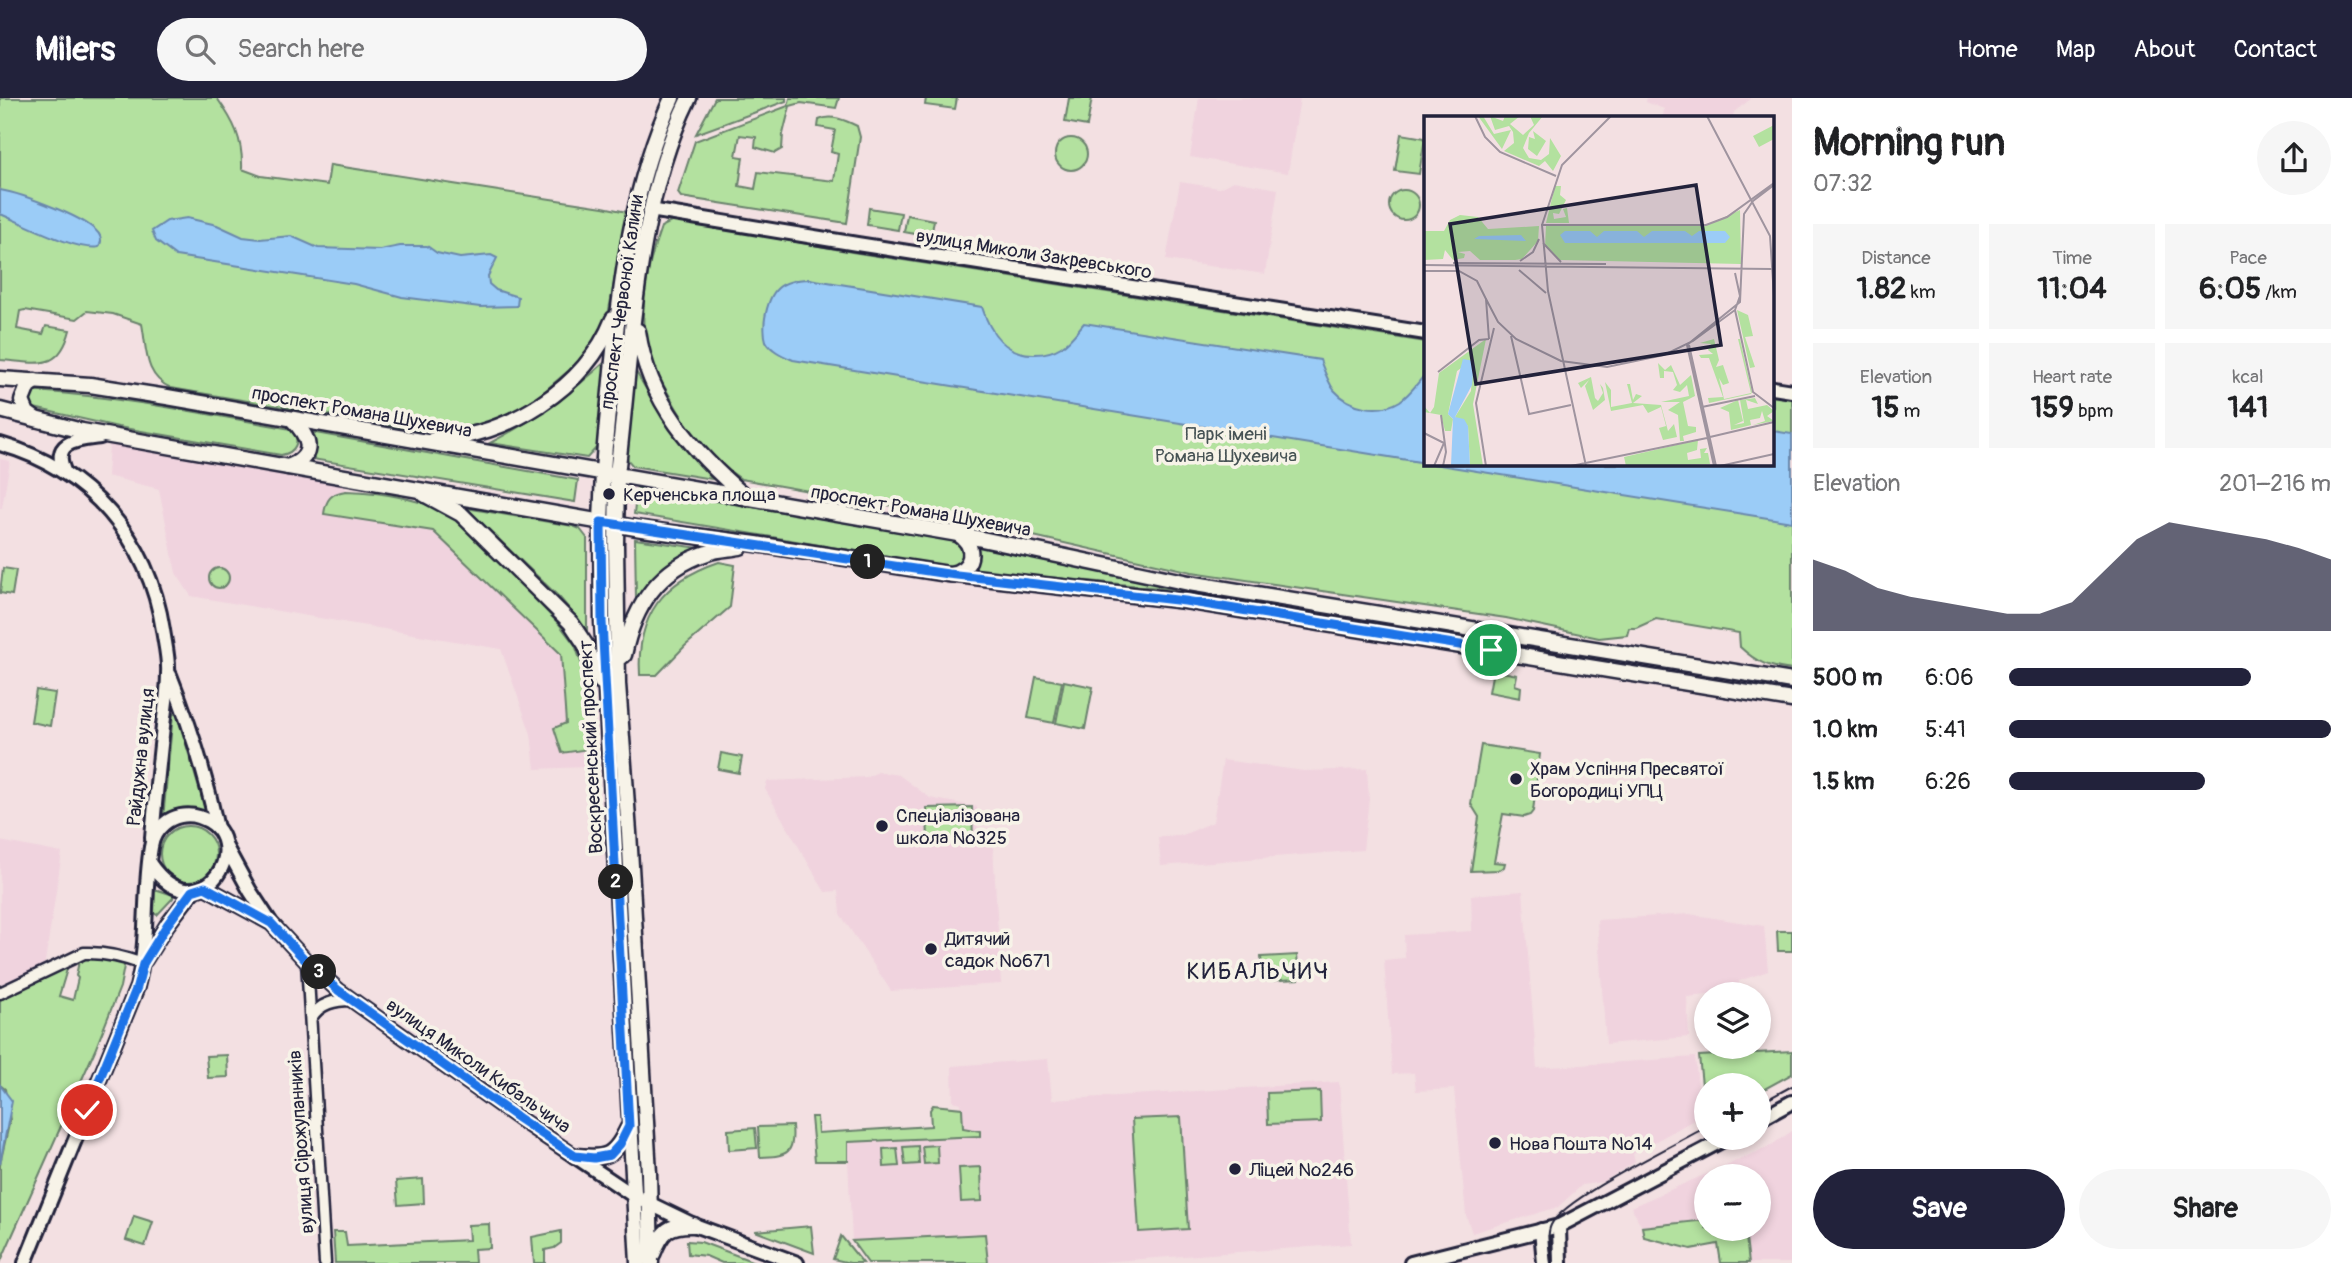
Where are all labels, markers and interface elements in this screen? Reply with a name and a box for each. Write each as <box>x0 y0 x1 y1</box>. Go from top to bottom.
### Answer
search box <box>157 18 647 81</box>
text: Milers <box>35 29 115 70</box>
icon: search <box>181 30 219 68</box>
text: Search here <box>237 33 364 65</box>
text: Home <box>1957 35 2018 64</box>
text: Map <box>2056 35 2096 64</box>
text: About <box>2134 35 2196 64</box>
text: Contact <box>2234 35 2317 64</box>
inset map <box>1424 116 1774 466</box>
text: Morning run <box>1813 119 2005 167</box>
button: share <box>2257 121 2331 195</box>
text: 07:32 <box>1813 169 1873 198</box>
street label: проспект Червоної Калини <box>595 193 649 411</box>
street label: вулиця Миколи Закревського <box>914 223 1153 284</box>
text: Distance <box>1861 246 1931 270</box>
text: Time <box>2052 246 2092 270</box>
text: Pace <box>2229 246 2267 270</box>
text: 1.82 <box>1856 270 1907 307</box>
text: 11:04 <box>2037 270 2107 307</box>
text: 6:05 <box>2199 270 2261 307</box>
text: km <box>1907 280 1936 304</box>
text: /km <box>2261 280 2297 304</box>
text: Elevation <box>1860 365 1932 389</box>
text: Heart rate <box>2032 365 2112 389</box>
text: kcal <box>2233 365 2263 389</box>
street label: проспект Романа Шухевича <box>250 381 474 443</box>
text: 15 <box>1872 389 1900 426</box>
text: 159 <box>2031 389 2074 426</box>
text: 141 <box>2228 389 2268 426</box>
text: m <box>1900 399 1921 423</box>
text: bpm <box>2074 399 2113 423</box>
park label: Парк імені Романа Шухевича <box>1155 422 1297 468</box>
text: Elevation <box>1813 469 1901 498</box>
text: 201–216 m <box>2219 469 2331 498</box>
street label: проспект Романа Шухевича <box>809 480 1033 542</box>
place label: Керченська площа <box>623 483 776 507</box>
marker: Керченська площа <box>601 486 617 502</box>
pin: 1 <box>850 545 886 580</box>
text: 1 <box>864 549 871 573</box>
pin <box>1461 620 1521 680</box>
icon: arrive <box>1472 631 1510 669</box>
street label: Воскресенський проспект <box>573 639 609 854</box>
text: 500 m <box>1813 663 1882 692</box>
text: 6:06 <box>1925 663 1974 692</box>
street label: Райдужна вулиця <box>122 687 160 827</box>
text: 1.0 km <box>1813 715 1878 744</box>
text: 5:41 <box>1925 715 1966 744</box>
place label: Храм Успіння Пресвятої Богородиці УПЦ <box>1530 757 1725 803</box>
text: 1.5 km <box>1813 767 1875 796</box>
text: 6:26 <box>1925 767 1971 796</box>
marker: Храм Успіння Пресвятої Богородиці УПЦ <box>1508 771 1524 787</box>
place label: Спеціалізована школа №325 <box>896 804 1020 850</box>
marker: Спеціалізована школа №325 <box>874 818 890 834</box>
pin: 2 <box>598 864 634 900</box>
text: 2 <box>610 869 621 893</box>
place label: Дитячий садок №671 <box>944 927 1050 973</box>
marker: Дитячий садок №671 <box>923 941 939 957</box>
pin: 3 <box>302 954 336 990</box>
district label: КИБАЛЬЧИЧ <box>1187 957 1329 986</box>
text: 3 <box>313 959 324 983</box>
map controls <box>1694 982 1771 1241</box>
button: layers <box>1694 982 1771 1059</box>
street label: вулиця Миколи Кибальчича <box>381 993 576 1139</box>
street label: вулиця Сірожупанників <box>283 1049 319 1234</box>
button: + <box>1694 1073 1771 1150</box>
pin <box>57 1080 117 1140</box>
icon: check <box>68 1091 106 1129</box>
place label: Нова Пошта №14 <box>1509 1132 1653 1156</box>
marker: Нова Пошта №14 <box>1487 1135 1503 1151</box>
place label: Ліцей №246 <box>1248 1158 1354 1182</box>
marker: Ліцей №246 <box>1227 1161 1243 1177</box>
button: − <box>1694 1164 1771 1241</box>
button: Save <box>1813 1169 2065 1249</box>
button: Share <box>2079 1169 2331 1249</box>

